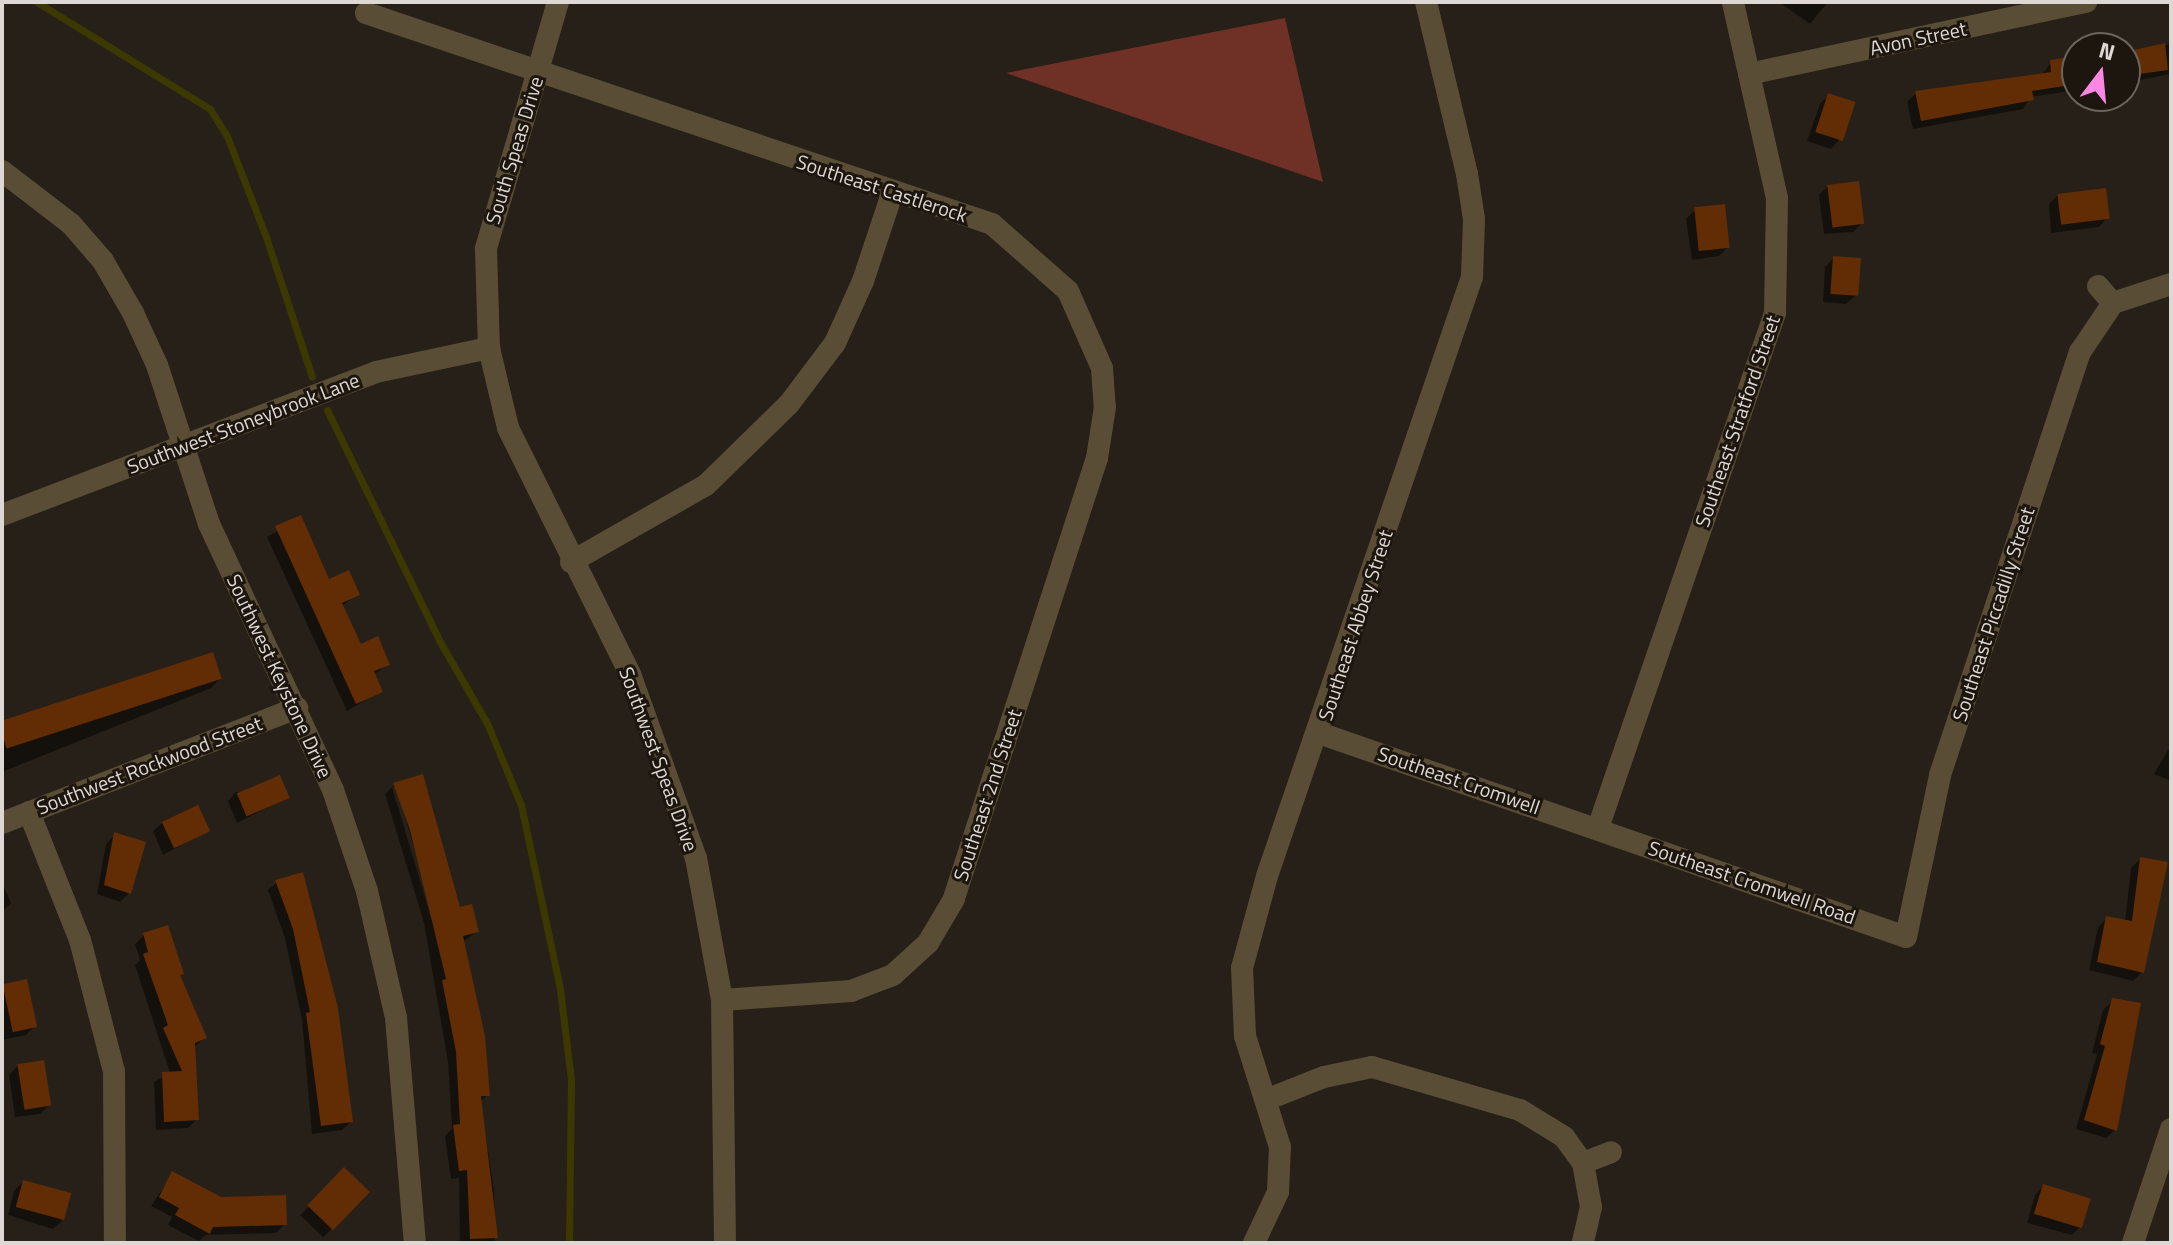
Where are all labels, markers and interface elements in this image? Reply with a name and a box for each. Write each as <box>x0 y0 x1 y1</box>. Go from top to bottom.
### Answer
street label: Avon Street <box>1867 16 1969 60</box>
north arrow <box>2061 32 2141 112</box>
text: N <box>2095 32 2119 69</box>
street label: South Speas Drive <box>480 73 548 227</box>
street label: Southeast Castlerock <box>794 149 970 227</box>
street label: Southeast Stratford Street <box>1689 312 1785 530</box>
street label: Southwest Stoneybrook Lane <box>123 368 363 478</box>
street label: Southeast Piccadilly Street <box>1947 504 2039 724</box>
street label: Southeast Abbey Street <box>1313 527 1397 723</box>
street label: Southwest Keystone Drive <box>222 570 338 782</box>
street label: Southwest Speas Drive <box>614 663 704 855</box>
street label: Southeast 2nd Street <box>948 706 1026 884</box>
street label: Southwest Rockwood Street <box>33 711 265 819</box>
street label: Southeast Cromwell <box>1375 741 1543 819</box>
street label: Southeast Cromwell Road <box>1645 835 1859 929</box>

